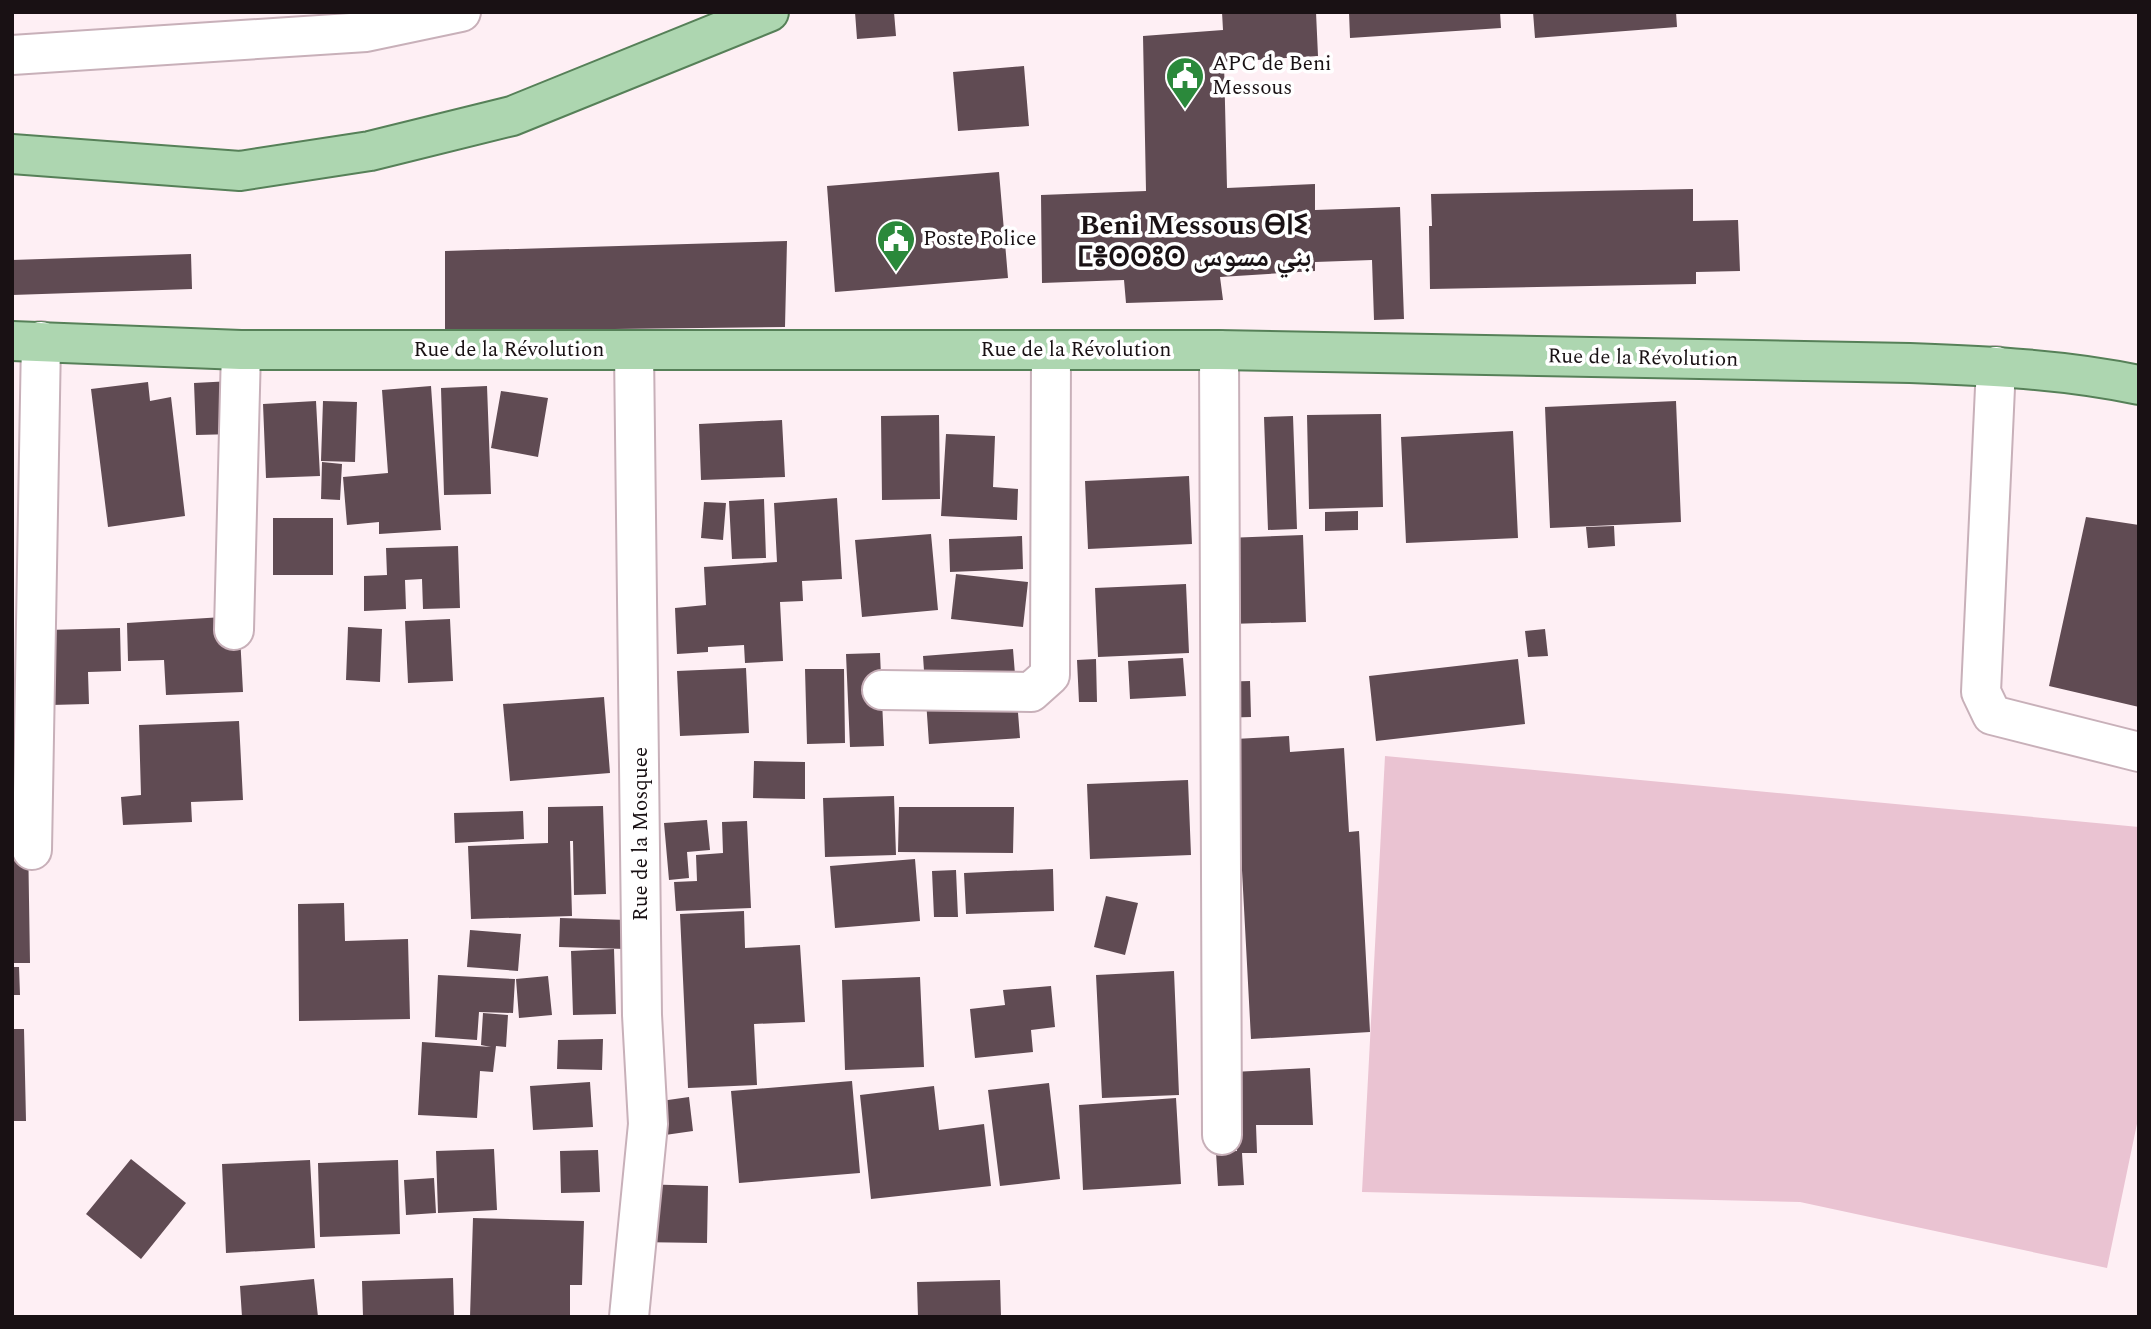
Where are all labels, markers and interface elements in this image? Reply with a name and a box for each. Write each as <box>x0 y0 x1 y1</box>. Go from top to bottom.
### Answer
place label: APC de Beni Messous <box>1212 48 1332 104</box>
public building icon: APC de Beni Messous <box>1164 55 1206 110</box>
district label: Beni Messous ⴱⵏⵉ ⵎⴻⵙⵙⵓⵙ بني مسوس <box>1077 204 1311 279</box>
public building icon: Poste Police <box>875 218 917 273</box>
place label: Poste Police <box>923 223 1036 255</box>
street label: Rue de la Révolution <box>414 334 604 366</box>
street label: Rue de la Révolution <box>981 334 1171 366</box>
street label: Rue de la Révolution <box>1547 340 1739 376</box>
street label: Rue de la Mosquee <box>625 747 657 921</box>

